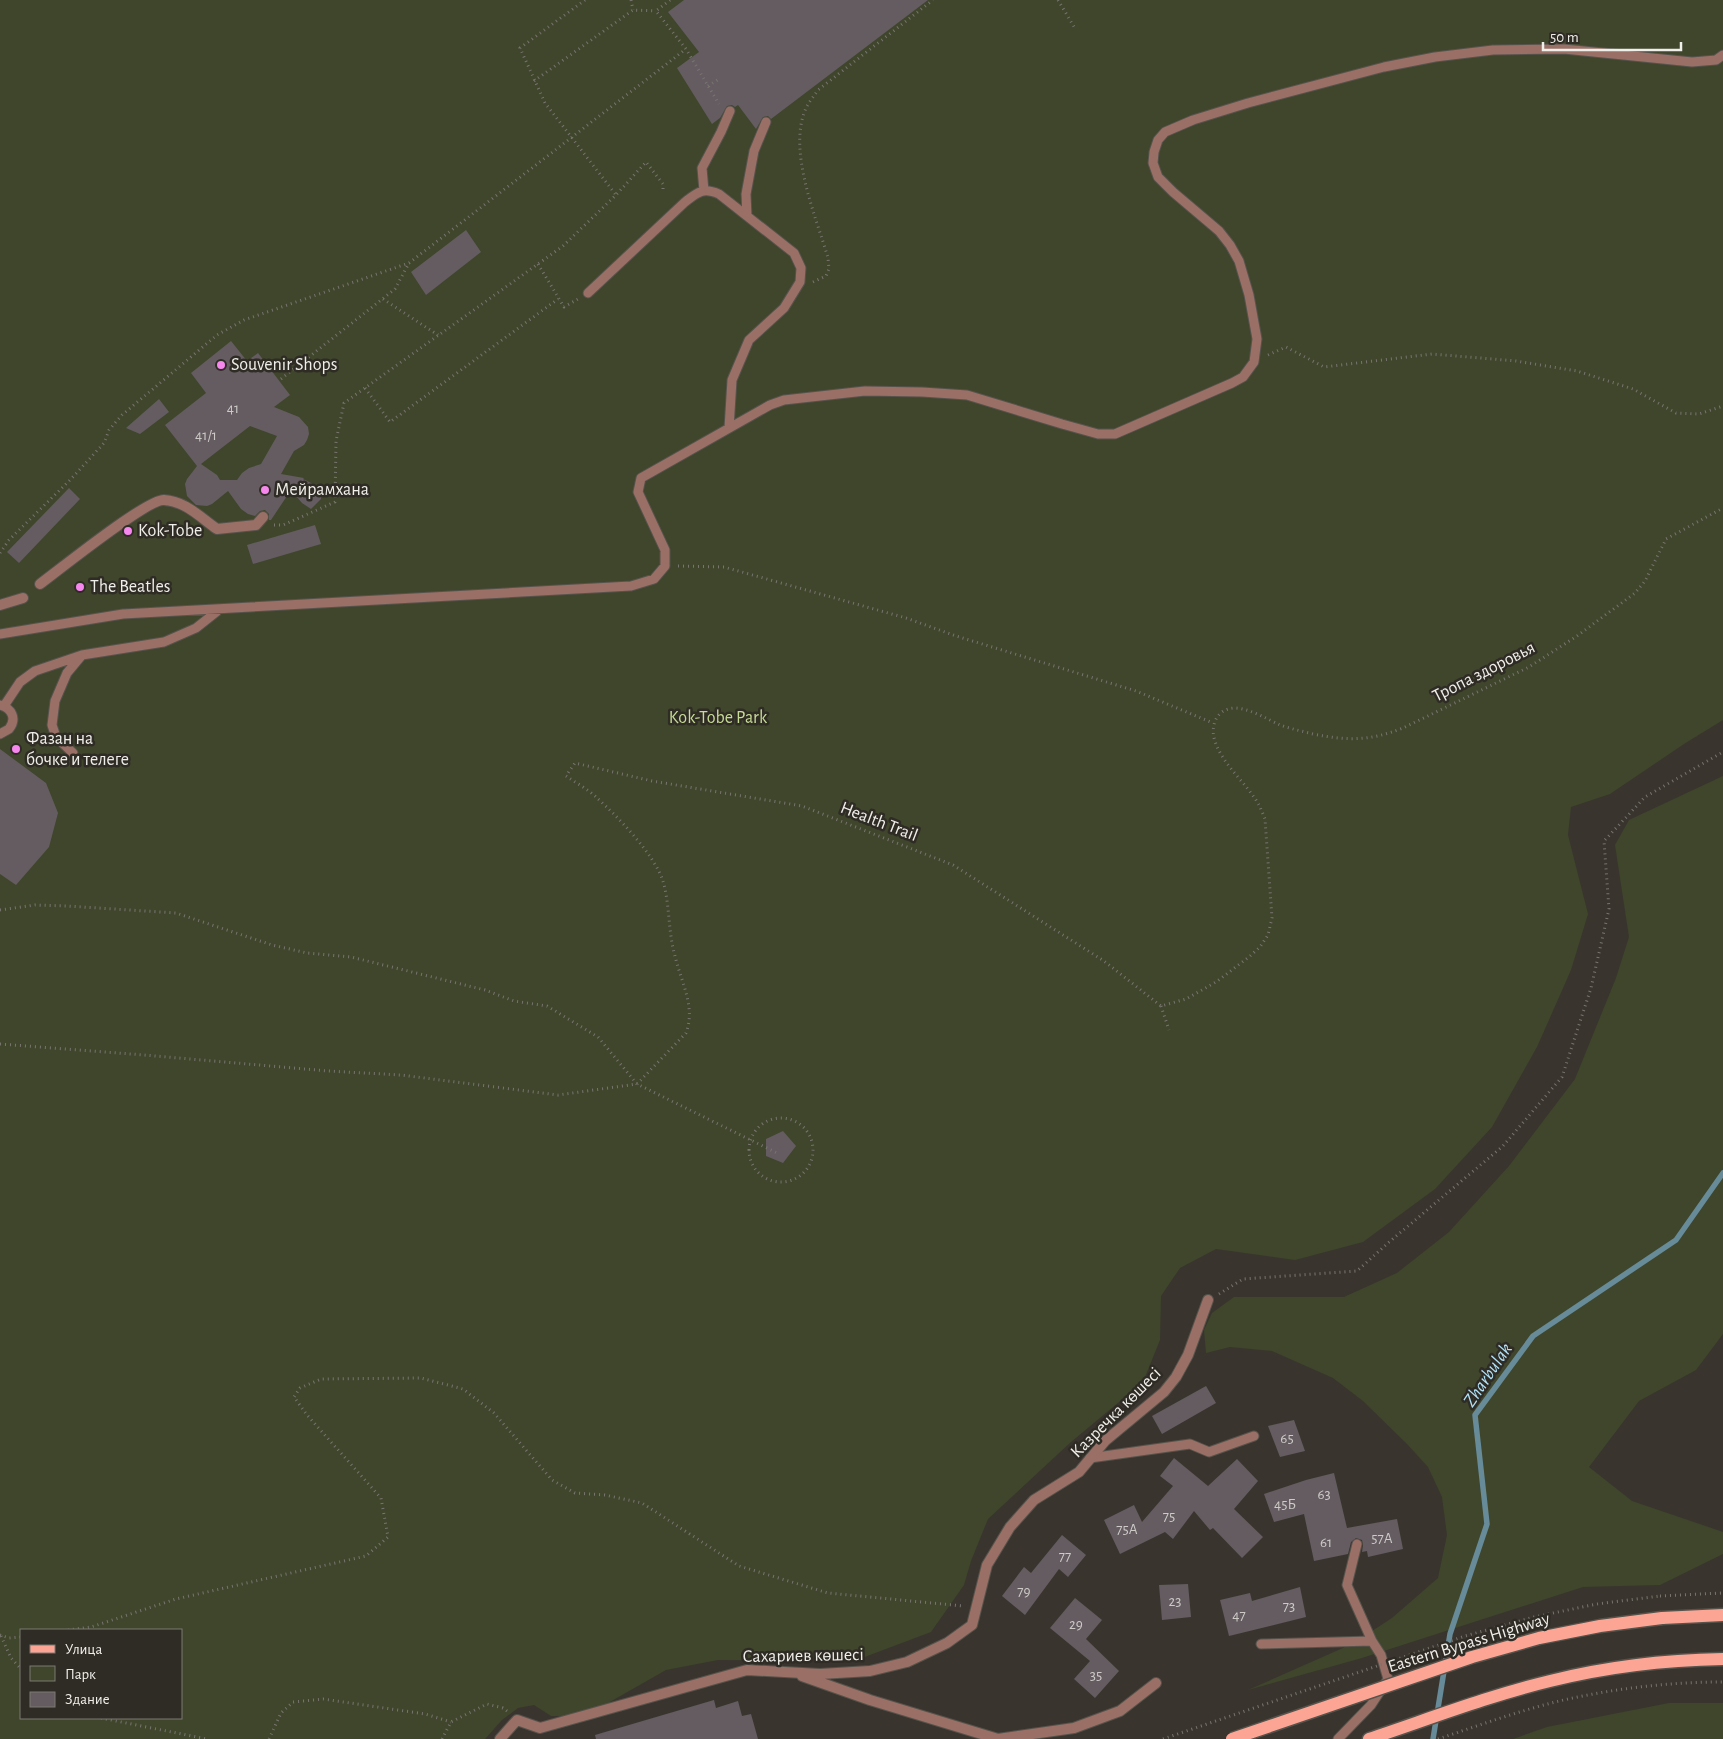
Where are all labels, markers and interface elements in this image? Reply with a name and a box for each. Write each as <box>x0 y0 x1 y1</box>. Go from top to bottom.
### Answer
scale bar <box>1543 20 1680 52</box>
text: 50 m <box>1550 30 1579 45</box>
place label: Souvenir Shops <box>231 356 337 374</box>
marker: Souvenir Shops <box>215 359 227 371</box>
house number: 41 <box>227 401 239 416</box>
house number: 41/1 <box>195 428 217 443</box>
place label: Мейрамхана <box>275 481 369 499</box>
marker: Мейрамхана <box>259 484 271 496</box>
place label: Kok-Tobe <box>138 522 202 540</box>
marker: Kok-Tobe <box>122 525 134 537</box>
place label: The Beatles <box>90 578 171 596</box>
marker: The Beatles <box>74 581 86 593</box>
street label: Тропа здоровья <box>1430 639 1538 705</box>
park label: Kok-Tobe Park <box>669 709 768 727</box>
place label: Фазан на бочке и телеге <box>26 730 129 769</box>
marker: Фазан на бочке и телеге <box>10 743 22 755</box>
street label: Health Trail <box>838 799 920 845</box>
water label: Zharbulak <box>1460 1340 1516 1410</box>
street label: Казречка көшесі <box>1067 1364 1165 1462</box>
house number: 65 <box>1280 1431 1294 1446</box>
house number: 63 <box>1317 1487 1331 1502</box>
house number: 45Б <box>1274 1497 1296 1512</box>
house number: 75 <box>1163 1509 1175 1524</box>
house number: 75А <box>1116 1522 1138 1537</box>
house number: 57А <box>1371 1531 1393 1546</box>
house number: 61 <box>1320 1535 1332 1550</box>
house number: 77 <box>1059 1549 1071 1564</box>
house number: 79 <box>1017 1584 1031 1599</box>
house number: 23 <box>1168 1594 1182 1609</box>
house number: 73 <box>1283 1599 1295 1614</box>
house number: 47 <box>1232 1608 1246 1623</box>
street label: Eastern Bypass Highway <box>1386 1610 1552 1676</box>
house number: 29 <box>1069 1617 1083 1632</box>
legend <box>20 1629 182 1719</box>
text: Улица <box>65 1642 102 1657</box>
street label: Сахариев көшесі <box>742 1646 864 1666</box>
text: Парк <box>65 1667 96 1682</box>
house number: 35 <box>1090 1668 1102 1683</box>
text: Здание <box>65 1692 110 1707</box>

